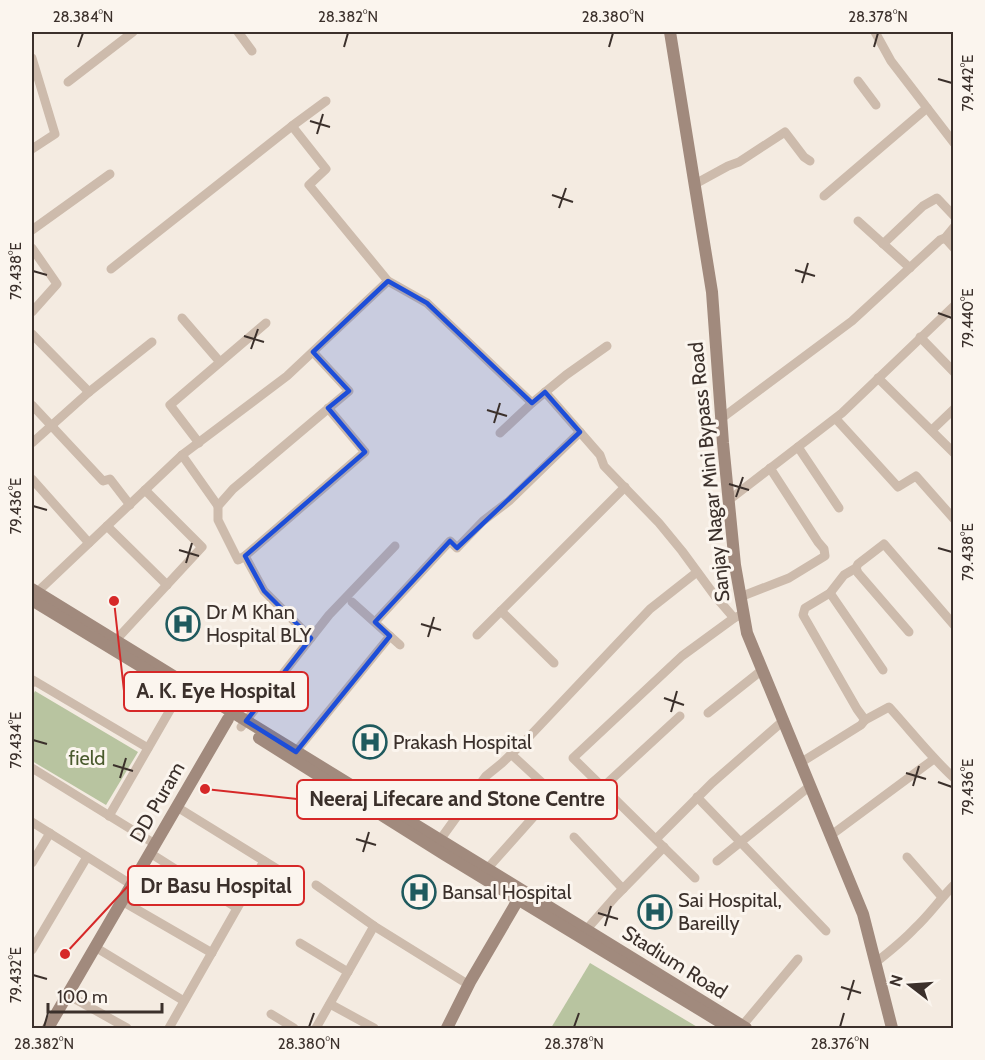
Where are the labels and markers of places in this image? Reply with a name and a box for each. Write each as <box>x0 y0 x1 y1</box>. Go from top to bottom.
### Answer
place label: Dr M Khan Hospital BLY <box>206 600 312 647</box>
hospital icon: Dr M Khan Hospital BLY <box>165 606 201 642</box>
callout: A. K. Eye Hospital <box>124 672 308 711</box>
hospital icon: Prakash Hospital <box>352 724 388 760</box>
place label: Prakash Hospital <box>393 730 532 754</box>
callout: Neeraj Lifecare and Stone Centre <box>297 780 617 819</box>
callout: Dr Basu Hospital <box>128 866 304 905</box>
hospital icon: Bansal Hospital <box>401 874 437 910</box>
place label: Bansal Hospital <box>442 880 572 904</box>
place label: Sai Hospital, Bareilly <box>678 888 782 935</box>
hospital icon: Sai Hospital, Bareilly <box>637 894 673 930</box>

